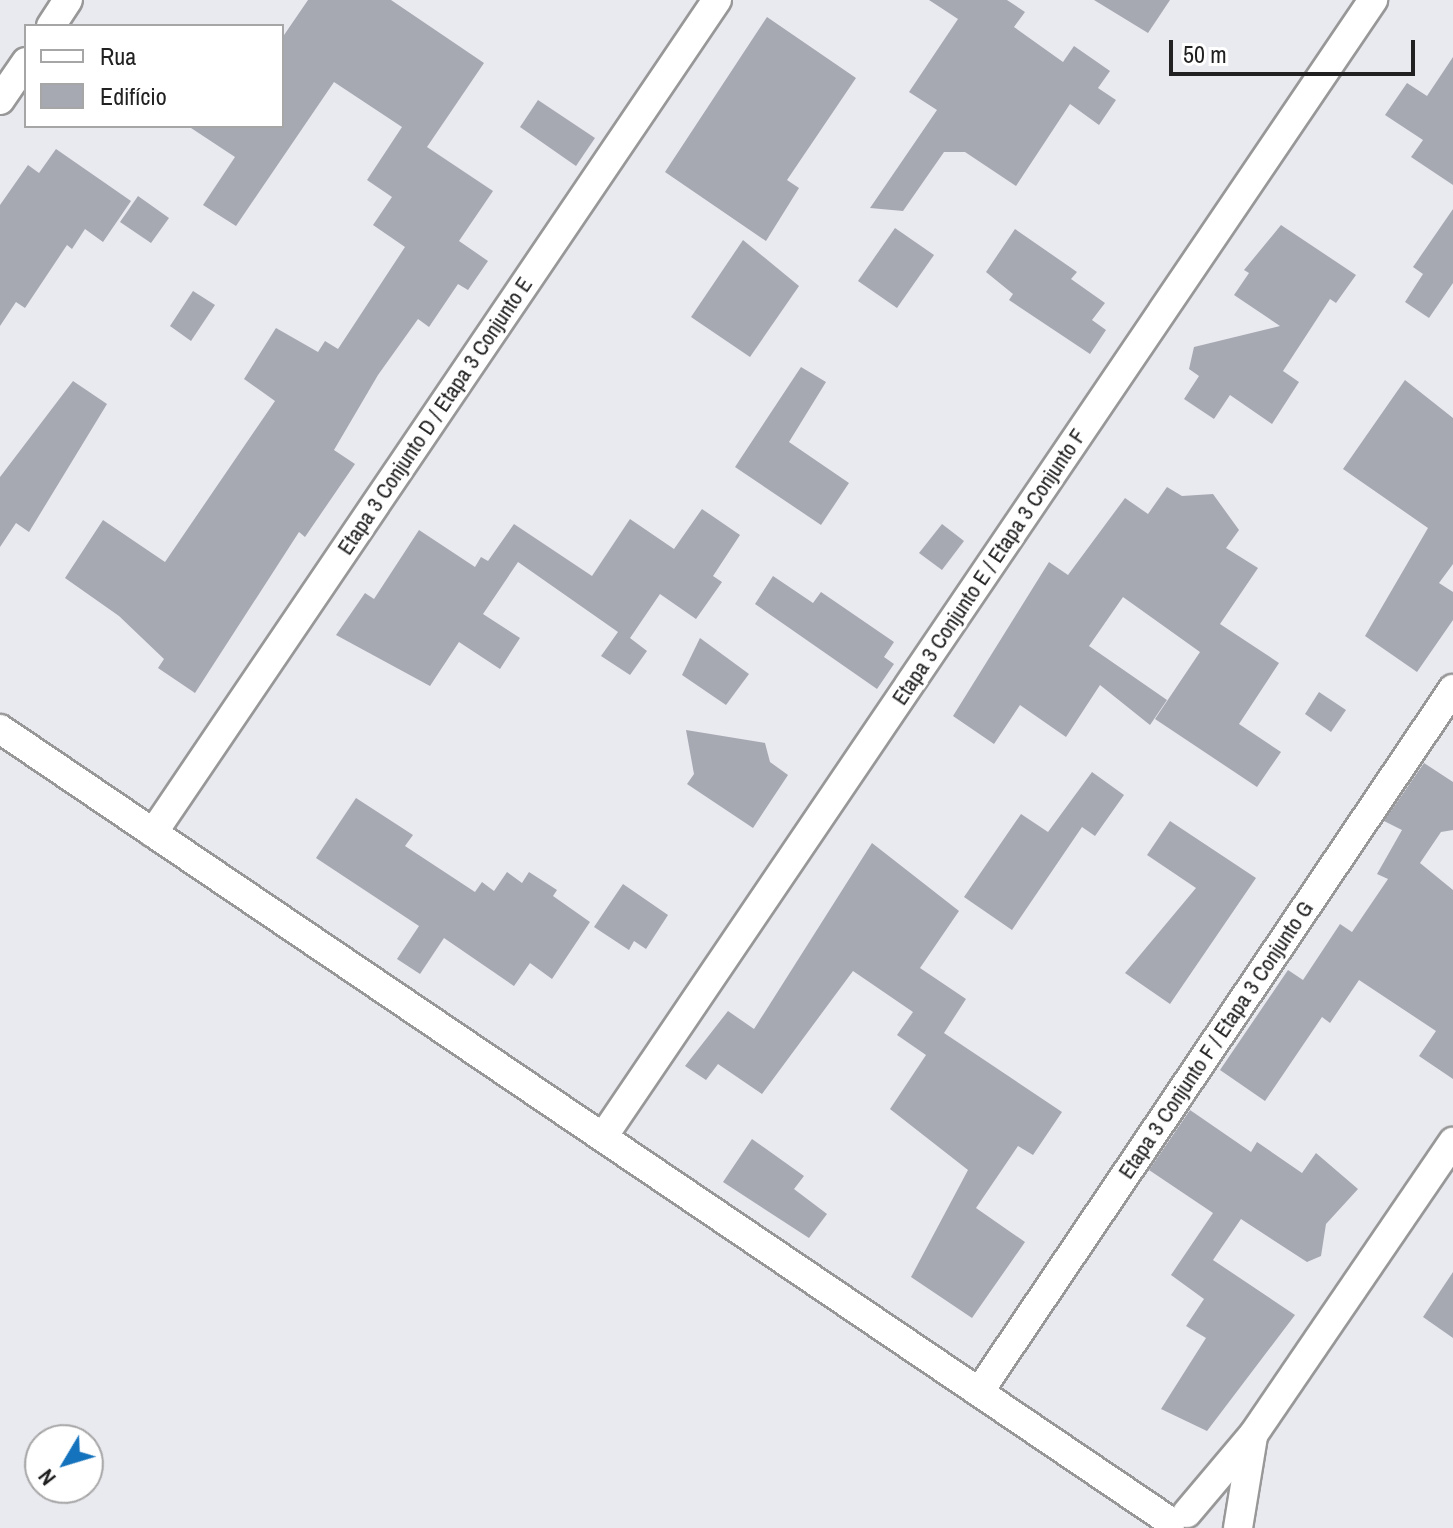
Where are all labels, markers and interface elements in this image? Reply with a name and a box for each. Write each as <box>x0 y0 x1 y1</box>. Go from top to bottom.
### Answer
legend <box>24 24 284 128</box>
scale bar <box>1173 24 1419 74</box>
text: 50 m <box>1183 38 1227 70</box>
text: Rua <box>100 40 136 72</box>
text: Edifício <box>100 80 167 112</box>
street label: Etapa 3 Conjunto D / Etapa 3 Conjunto E <box>332 272 538 560</box>
street label: Etapa 3 Conjunto E / Etapa 3 Conjunto F <box>887 424 1091 710</box>
street label: Etapa 3 Conjunto F / Etapa 3 Conjunto G <box>1113 896 1319 1184</box>
north arrow <box>24 1424 104 1504</box>
text: N <box>31 1463 62 1492</box>

